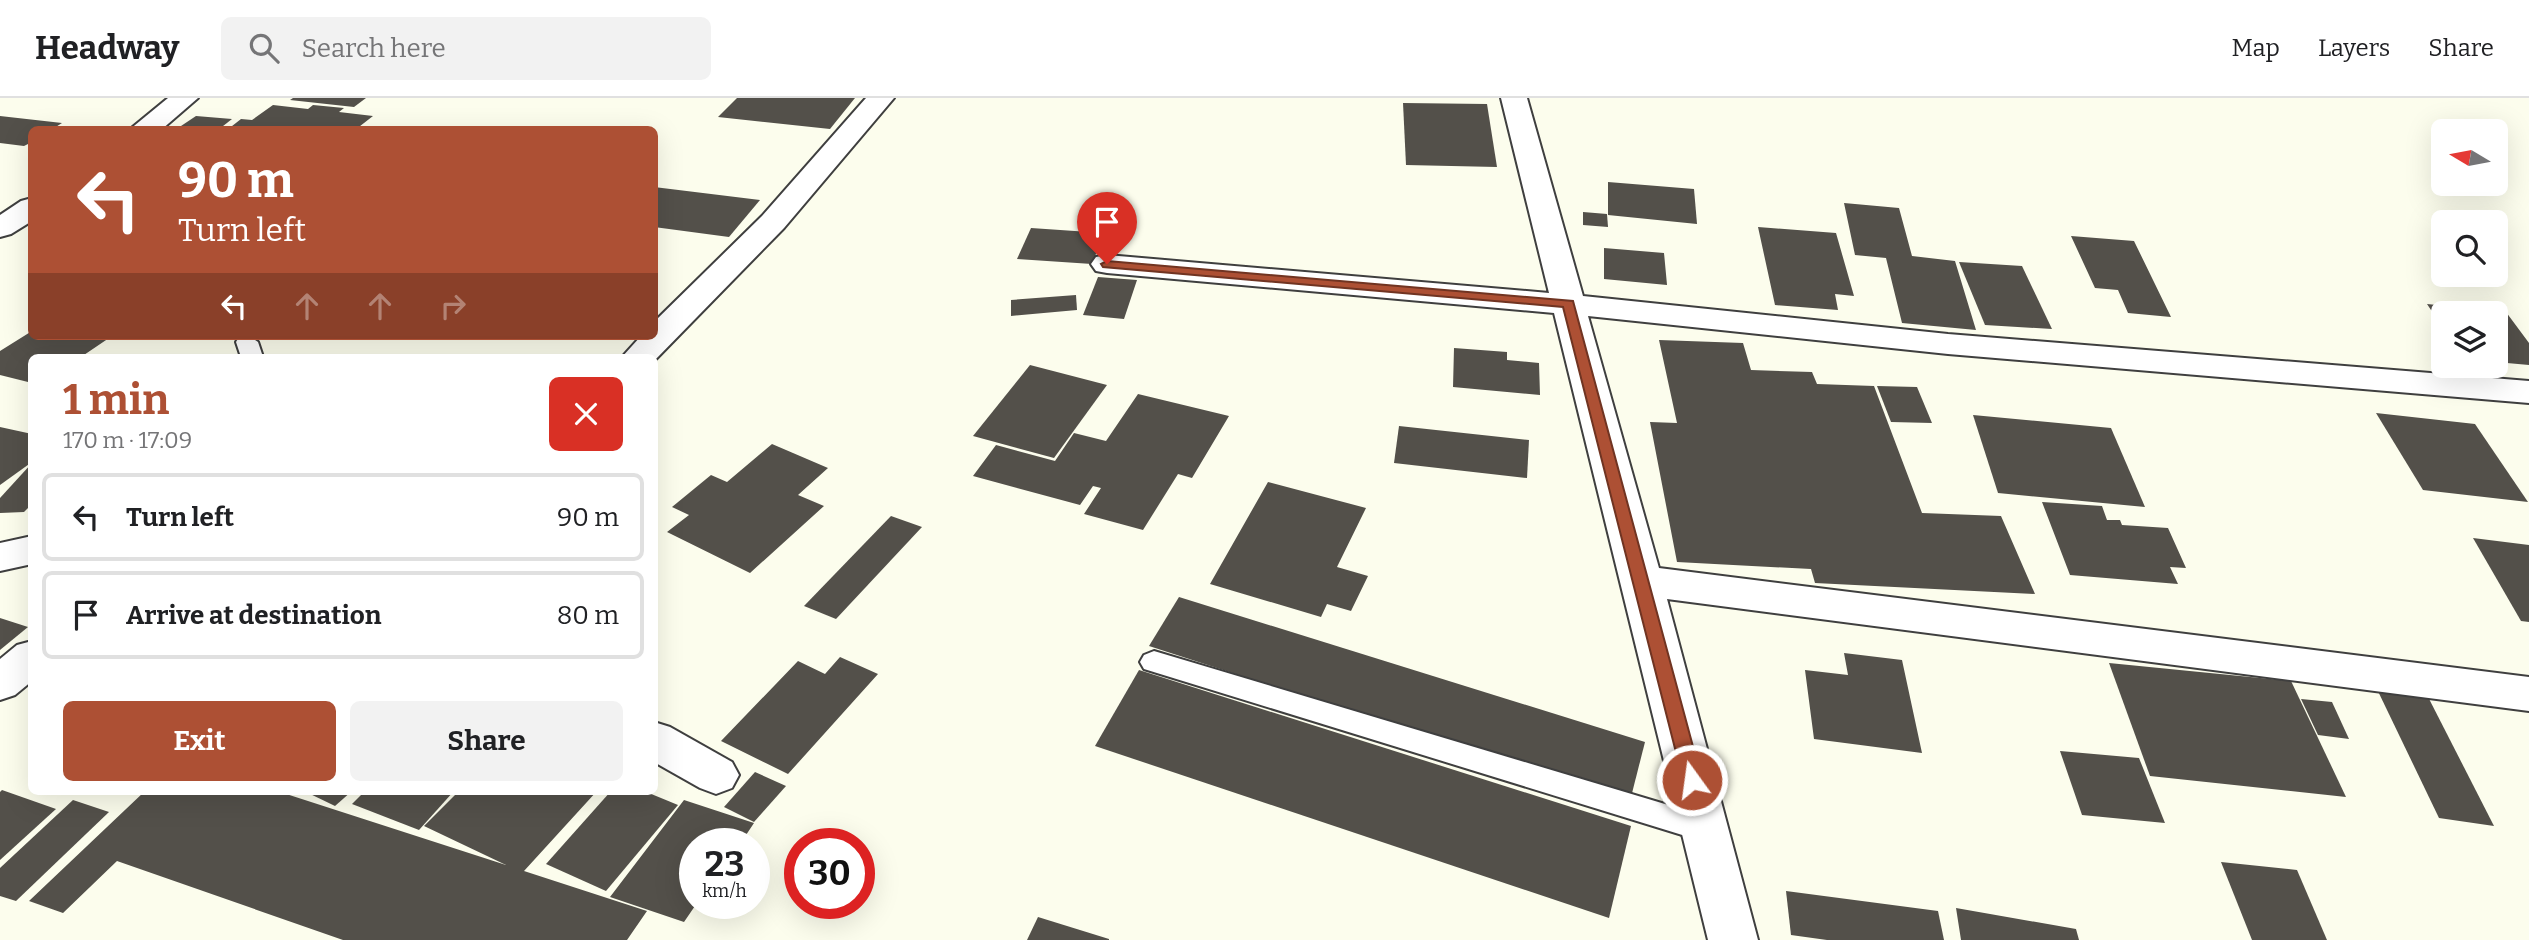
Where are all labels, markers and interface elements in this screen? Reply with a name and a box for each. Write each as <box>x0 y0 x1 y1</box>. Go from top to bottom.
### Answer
search box <box>221 17 711 80</box>
text: Headway <box>35 28 179 68</box>
icon: search <box>245 29 283 67</box>
text: Search here <box>301 33 446 64</box>
text: Map <box>2232 34 2280 62</box>
text: Layers <box>2318 34 2390 62</box>
text: Share <box>2428 34 2494 62</box>
north arrow <box>2431 119 2508 196</box>
map controls <box>2431 119 2508 378</box>
text: 90 m <box>178 151 294 210</box>
icon: left <box>63 154 154 245</box>
pin <box>1077 192 1137 264</box>
icon: arrive <box>1088 203 1126 241</box>
button: search <box>2431 210 2508 287</box>
text: Turn left <box>178 211 306 249</box>
icon: left <box>215 287 253 325</box>
icon: ahead <box>288 287 326 325</box>
icon: ahead <box>361 287 399 325</box>
icon: right <box>434 287 472 325</box>
button: layers <box>2431 301 2508 378</box>
text: 1 min <box>63 375 169 425</box>
button: close <box>549 377 623 451</box>
text: 170 m · 17:09 <box>63 426 192 454</box>
icon: left <box>67 498 105 536</box>
text: Turn left <box>126 502 234 533</box>
text: 90 m <box>557 502 619 533</box>
icon: arrive <box>67 596 105 634</box>
text: Arrive at destination <box>126 600 381 631</box>
text: 80 m <box>557 600 619 631</box>
button: Exit <box>63 701 336 781</box>
button: Share <box>350 701 623 781</box>
position arrow <box>1655 743 1729 817</box>
speed limit sign: 30 <box>784 828 875 919</box>
text: 23 <box>705 843 744 885</box>
text: km/h <box>702 880 747 902</box>

